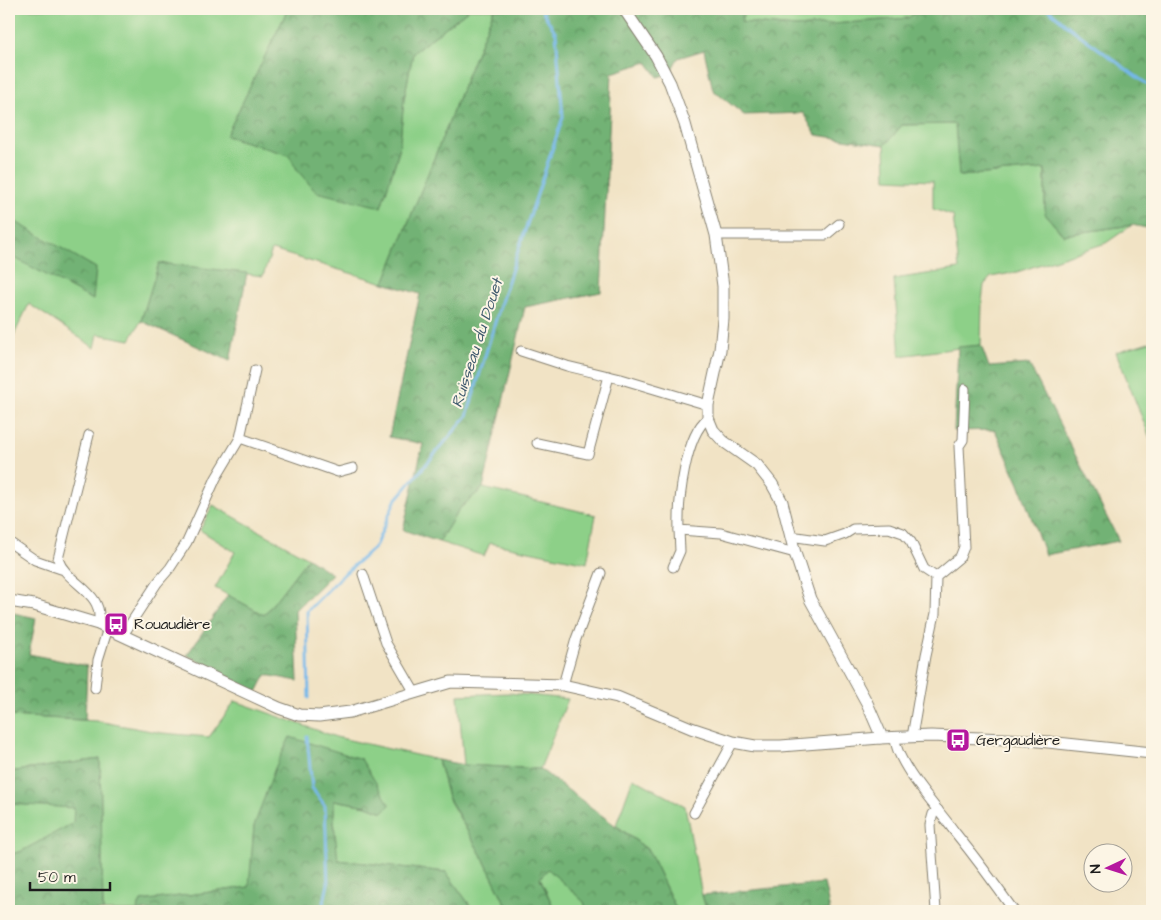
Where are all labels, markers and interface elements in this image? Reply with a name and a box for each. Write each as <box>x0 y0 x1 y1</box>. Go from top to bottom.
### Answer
water label: Ruisseau du Douet <box>446 274 509 410</box>
bus stop icon: Rouaudière <box>103 611 129 637</box>
place label: Rouaudière <box>134 614 210 635</box>
bus stop icon: Gergaudière <box>945 727 971 753</box>
place label: Gergaudière <box>976 730 1060 752</box>
north arrow <box>1084 842 1134 892</box>
scale bar <box>30 860 110 892</box>
text: N <box>1086 864 1106 874</box>
text: 50 m <box>38 867 76 888</box>

